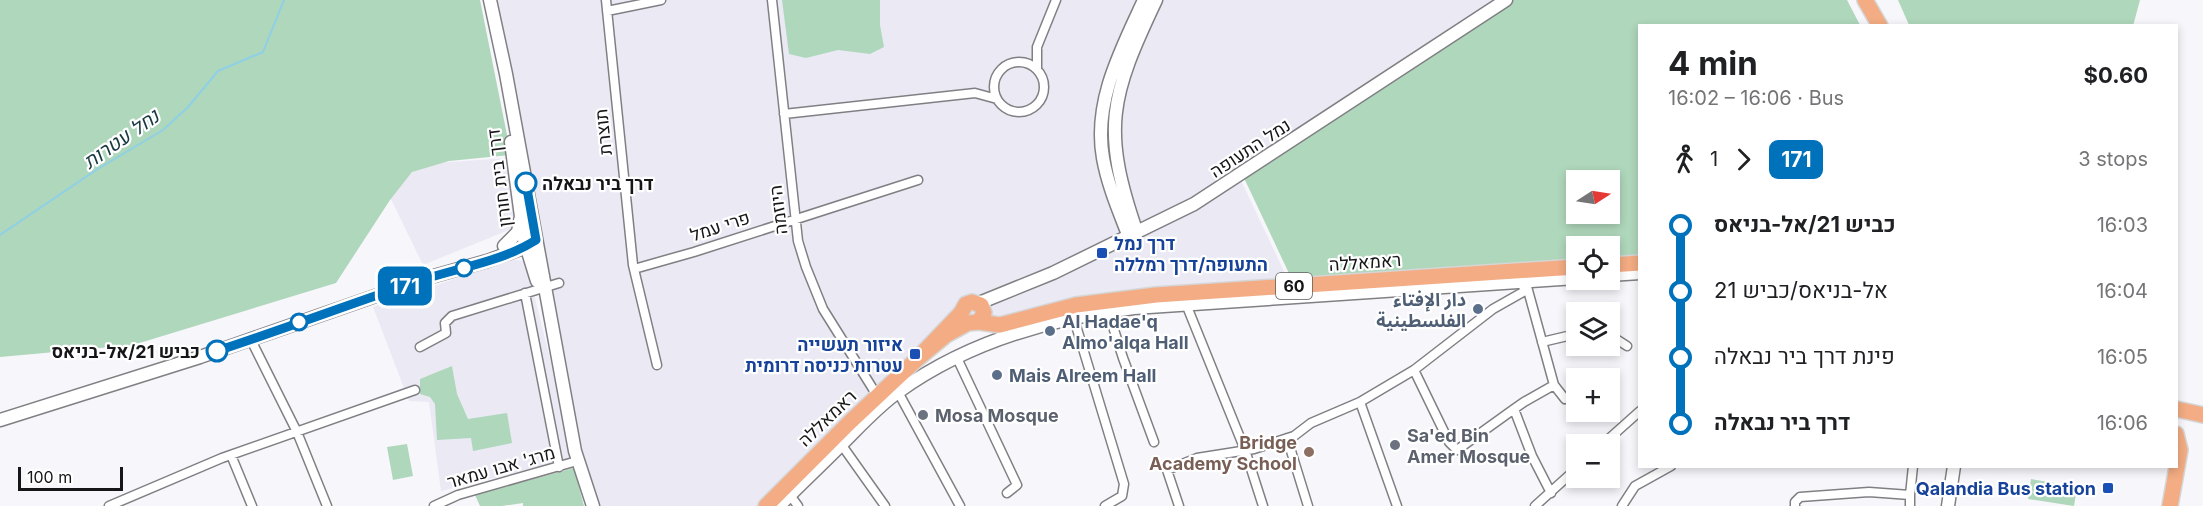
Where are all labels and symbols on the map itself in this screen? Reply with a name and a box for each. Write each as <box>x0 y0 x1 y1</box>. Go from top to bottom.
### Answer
water label: נחל עטרות <box>78 103 165 174</box>
street label: תוצרת <box>590 108 616 156</box>
street label: נמל התעופה <box>1206 114 1294 182</box>
street label: דרך בית חורון <box>483 128 515 228</box>
north arrow <box>1566 170 1620 224</box>
marker: דרך ביר נבאלה <box>515 172 537 194</box>
place label: דרך ביר נבאלה <box>542 173 654 194</box>
street label: היוזמה <box>765 184 791 236</box>
street label: פרי עמל <box>687 206 753 246</box>
place label: דרך נמל התעופה/דרך רמללה <box>1114 233 1268 275</box>
marker: דרך נמל התעופה/דרך רמללה <box>1095 246 1109 260</box>
street label: ראמאללה <box>1328 249 1402 275</box>
unlabelled marker <box>455 259 473 277</box>
line badge: 171 <box>370 266 440 306</box>
road number: 60 <box>1276 273 1312 299</box>
place label: دار الإفتاء الفلسطينية <box>1376 289 1466 331</box>
marker: دار الإفتاء الفلسطينية <box>1471 302 1485 316</box>
place label: Al Hadae'q Almo'alqa Hall <box>1062 311 1189 353</box>
unlabelled marker <box>290 313 308 331</box>
marker: Al Hadae'q Almo'alqa Hall <box>1043 324 1057 338</box>
place label: איזור תעשייה עטרות כניסה דרומית <box>745 334 903 376</box>
marker: כביש 21/אל-בניאס <box>206 340 228 362</box>
place label: כביש 21/אל-בניאס <box>51 341 200 362</box>
marker: איזור תעשייה עטרות כניסה דרומית <box>908 347 922 361</box>
place label: Mais Alreem Hall <box>1009 365 1156 386</box>
marker: Mais Alreem Hall <box>990 368 1004 382</box>
street label: ראמאללה <box>794 385 860 451</box>
place label: Mosa Mosque <box>935 405 1059 426</box>
marker: Mosa Mosque <box>916 408 930 422</box>
place label: Sa'ed Bin Amer Mosque <box>1407 425 1531 467</box>
place label: Bridge Academy School <box>1149 432 1297 474</box>
marker: Sa'ed Bin Amer Mosque <box>1388 438 1402 452</box>
street label: מרג' אבו עמאר <box>445 442 557 492</box>
marker: Bridge Academy School <box>1302 445 1316 459</box>
scale bar <box>18 464 123 492</box>
place label: Qalandia Bus station <box>1916 478 2096 499</box>
marker: Qalandia Bus station <box>2101 481 2115 495</box>

